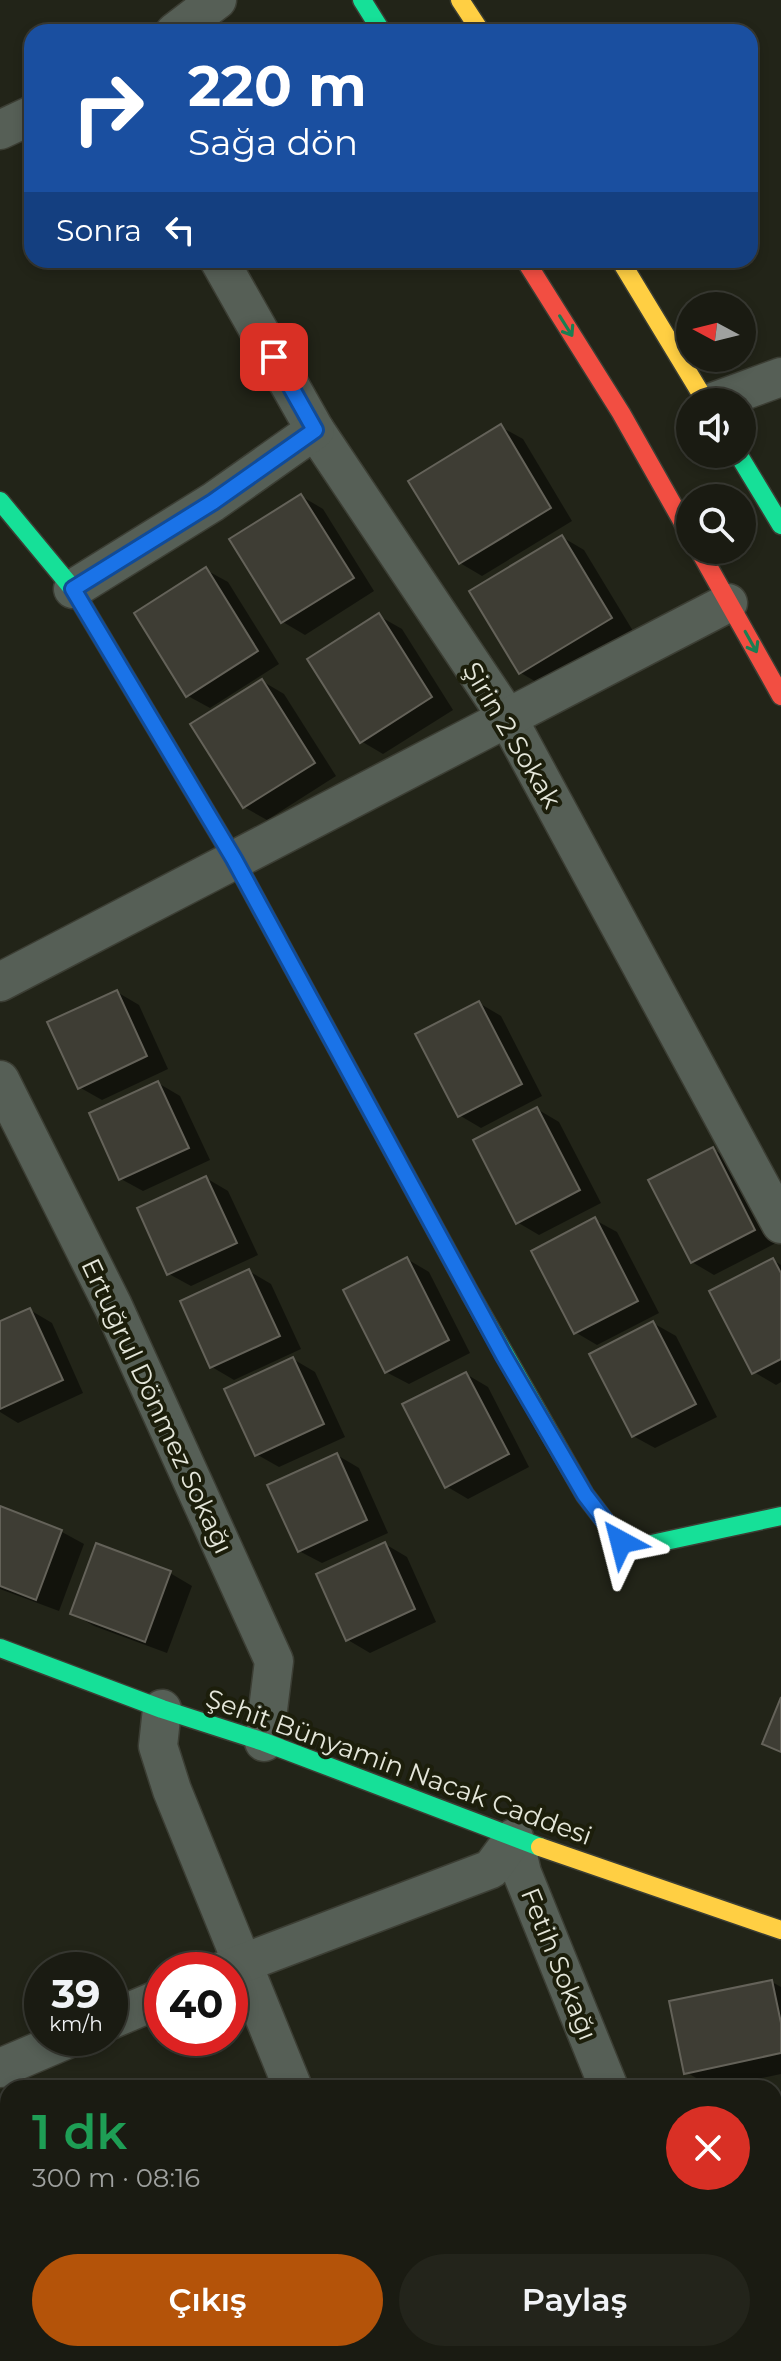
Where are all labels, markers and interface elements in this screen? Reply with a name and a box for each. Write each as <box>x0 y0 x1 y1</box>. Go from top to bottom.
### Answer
text: 220 m <box>188 52 367 120</box>
icon: right <box>56 56 160 160</box>
text: Sağa dön <box>188 120 358 164</box>
icon: left <box>158 208 202 252</box>
text: Sonra <box>56 212 142 249</box>
north arrow <box>676 292 756 372</box>
map controls <box>676 292 756 564</box>
one-way arrow <box>559 314 575 337</box>
pin <box>240 323 308 391</box>
icon: arrive <box>252 335 296 379</box>
button: sound <box>676 388 756 468</box>
button: search <box>676 484 756 564</box>
one-way arrow <box>743 630 759 653</box>
street label: Şirin 2 Sokak <box>456 656 568 814</box>
street label: Ertuğrul Dönmez Sokağı <box>74 1253 240 1559</box>
position arrow <box>579 1500 663 1584</box>
street label: Şehit Bünyamin Nacak Caddesi <box>202 1682 596 1852</box>
street label: Fetih Sokağı <box>514 1883 604 2045</box>
speed limit sign: 40 <box>144 1952 248 2056</box>
text: 39 <box>51 1969 101 2018</box>
text: km/h <box>49 2012 103 2036</box>
text: 1 dk <box>32 2103 127 2161</box>
button: close <box>666 2106 750 2190</box>
text: 300 m · 08:16 <box>32 2162 200 2194</box>
button: Çıkış <box>32 2254 383 2346</box>
button: Paylaş <box>399 2254 750 2346</box>

